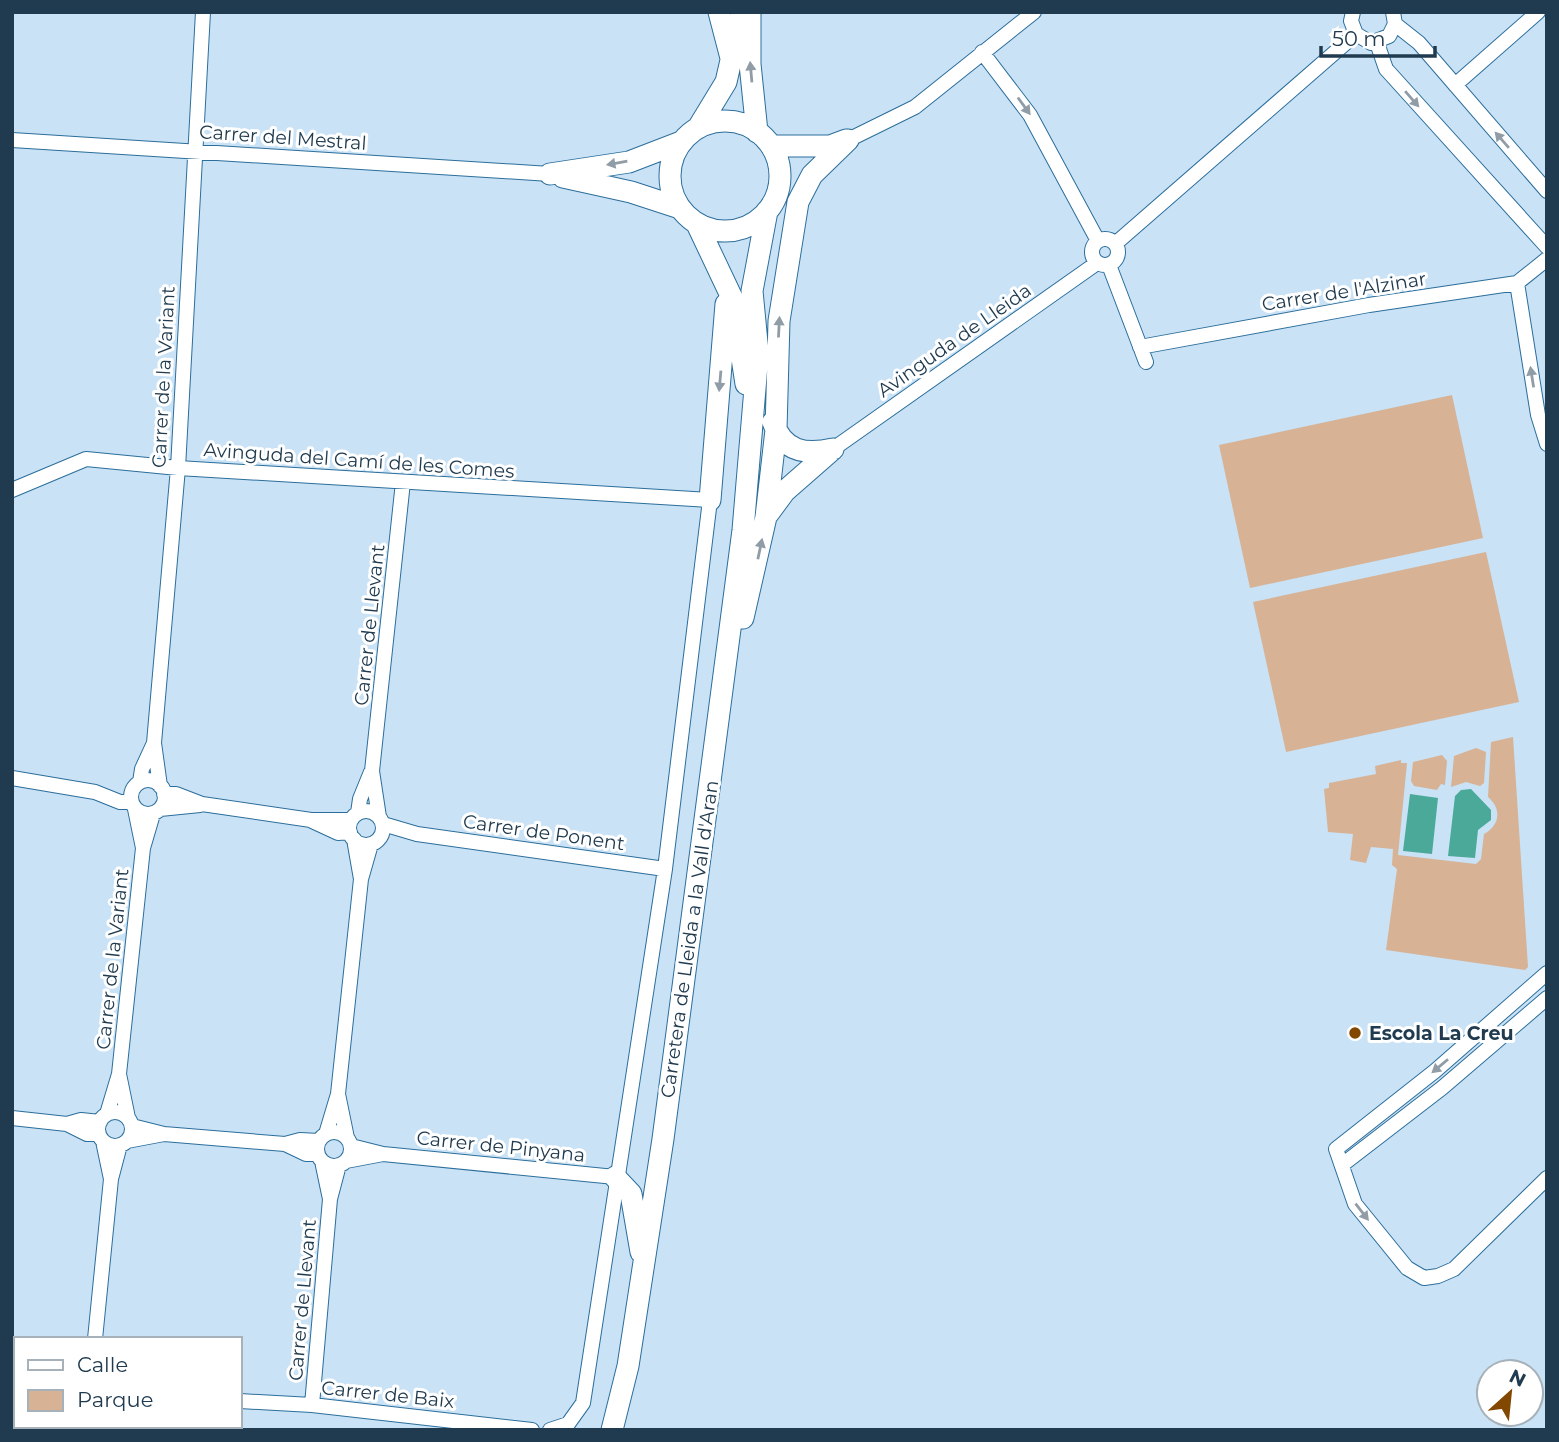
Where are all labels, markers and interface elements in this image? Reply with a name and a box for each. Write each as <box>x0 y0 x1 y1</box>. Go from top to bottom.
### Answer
scale bar <box>1321 14 1435 58</box>
text: 50 m <box>1332 26 1386 51</box>
one-way arrow <box>745 61 756 83</box>
one-way arrow <box>1404 91 1419 108</box>
one-way arrow <box>1017 97 1031 115</box>
street label: Carrer del Mestral <box>199 120 367 155</box>
one-way arrow <box>1495 131 1510 148</box>
one-way arrow <box>606 158 628 169</box>
street label: Carrer de l'Alzinar <box>1260 267 1428 316</box>
street label: Avinguda de Lleida <box>873 279 1036 402</box>
street label: Carrer de la Variant <box>147 285 180 468</box>
one-way arrow <box>774 316 785 338</box>
one-way arrow <box>1526 366 1537 388</box>
one-way arrow <box>714 370 725 392</box>
street label: Avinguda del Camí de les Comes <box>203 438 515 483</box>
one-way arrow <box>755 538 766 560</box>
street label: Carrer de Llevant <box>350 543 389 707</box>
street label: Carretera de Lleida a la Vall d'Aran <box>656 779 723 1099</box>
street label: Carrer de Ponent <box>462 810 627 855</box>
street label: Carrer de la Variant <box>92 867 133 1051</box>
place label: Escola La Creu <box>1369 1022 1514 1045</box>
marker: Escola La Creu <box>1347 1025 1363 1041</box>
one-way arrow <box>1431 1058 1449 1074</box>
street label: Carrer de Pinyana <box>416 1126 586 1167</box>
one-way arrow <box>1355 1202 1370 1220</box>
street label: Carrer de Llevant <box>284 1218 321 1382</box>
legend <box>14 1337 242 1428</box>
text: Calle <box>77 1352 128 1377</box>
north arrow <box>1475 1358 1545 1428</box>
text: N <box>1505 1365 1530 1392</box>
street label: Carrer de Baix <box>320 1376 456 1413</box>
text: Parque <box>77 1387 153 1412</box>

